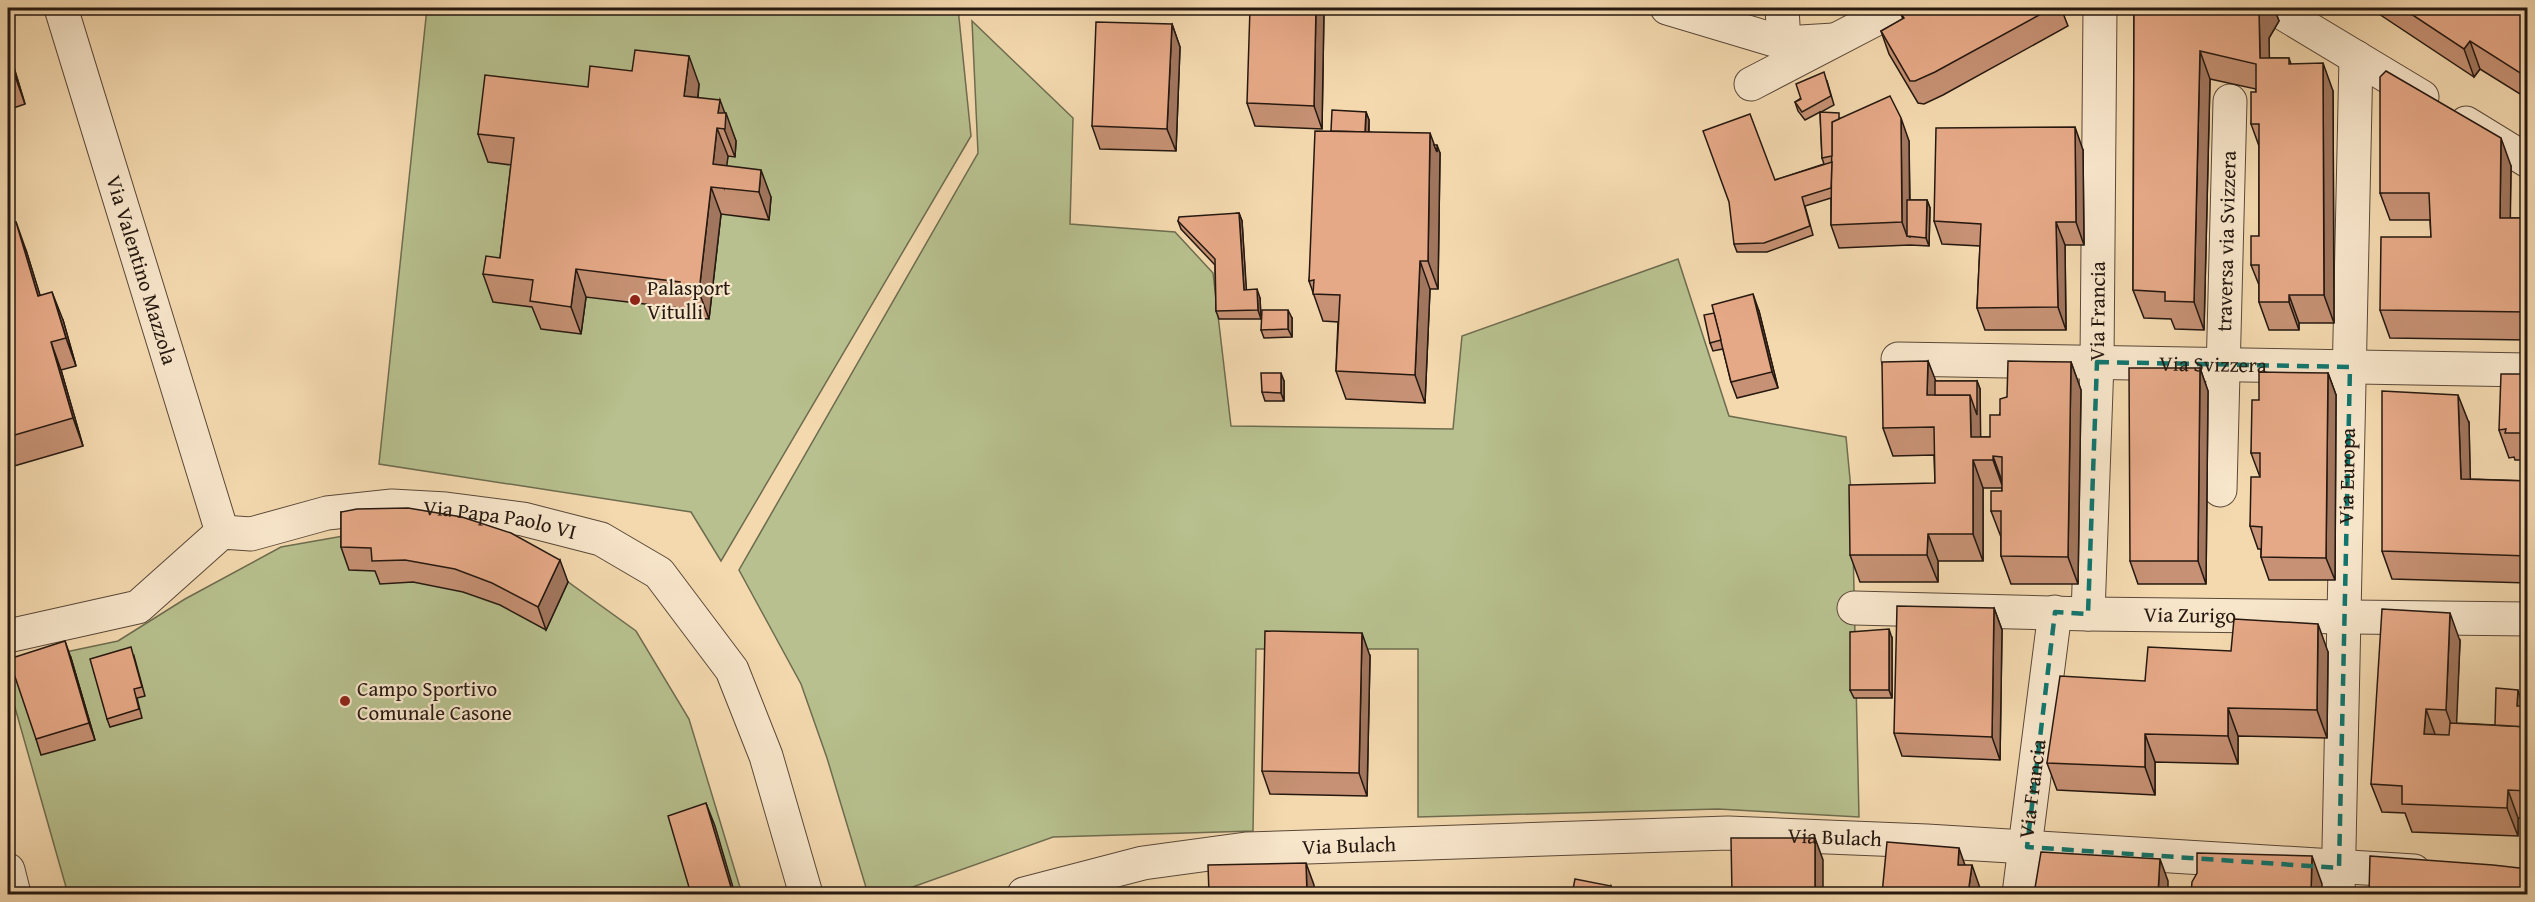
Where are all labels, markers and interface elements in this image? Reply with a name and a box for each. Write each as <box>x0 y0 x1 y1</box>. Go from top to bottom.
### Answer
street label: traversa via Svizzera <box>2208 150 2244 332</box>
street label: Via Valentino Mazzola <box>98 171 186 368</box>
street label: Via Francia <box>2081 261 2113 361</box>
place label: Palasport Vitulli <box>647 272 731 327</box>
marker: Palasport Vitulli <box>628 293 642 307</box>
street label: Via Svizzera <box>2159 348 2267 380</box>
street label: Via Europa <box>2330 427 2363 525</box>
street label: Via Papa Paolo VI <box>423 492 580 547</box>
street label: Via Zurigo <box>2144 599 2236 631</box>
place label: Campo Sportivo Comunale Casone <box>357 673 512 728</box>
marker: Campo Sportivo Comunale Casone <box>338 694 352 708</box>
street label: Via Francia <box>2010 737 2054 840</box>
street label: Via Bulach <box>1787 819 1883 854</box>
street label: Via Bulach <box>1301 828 1397 862</box>

